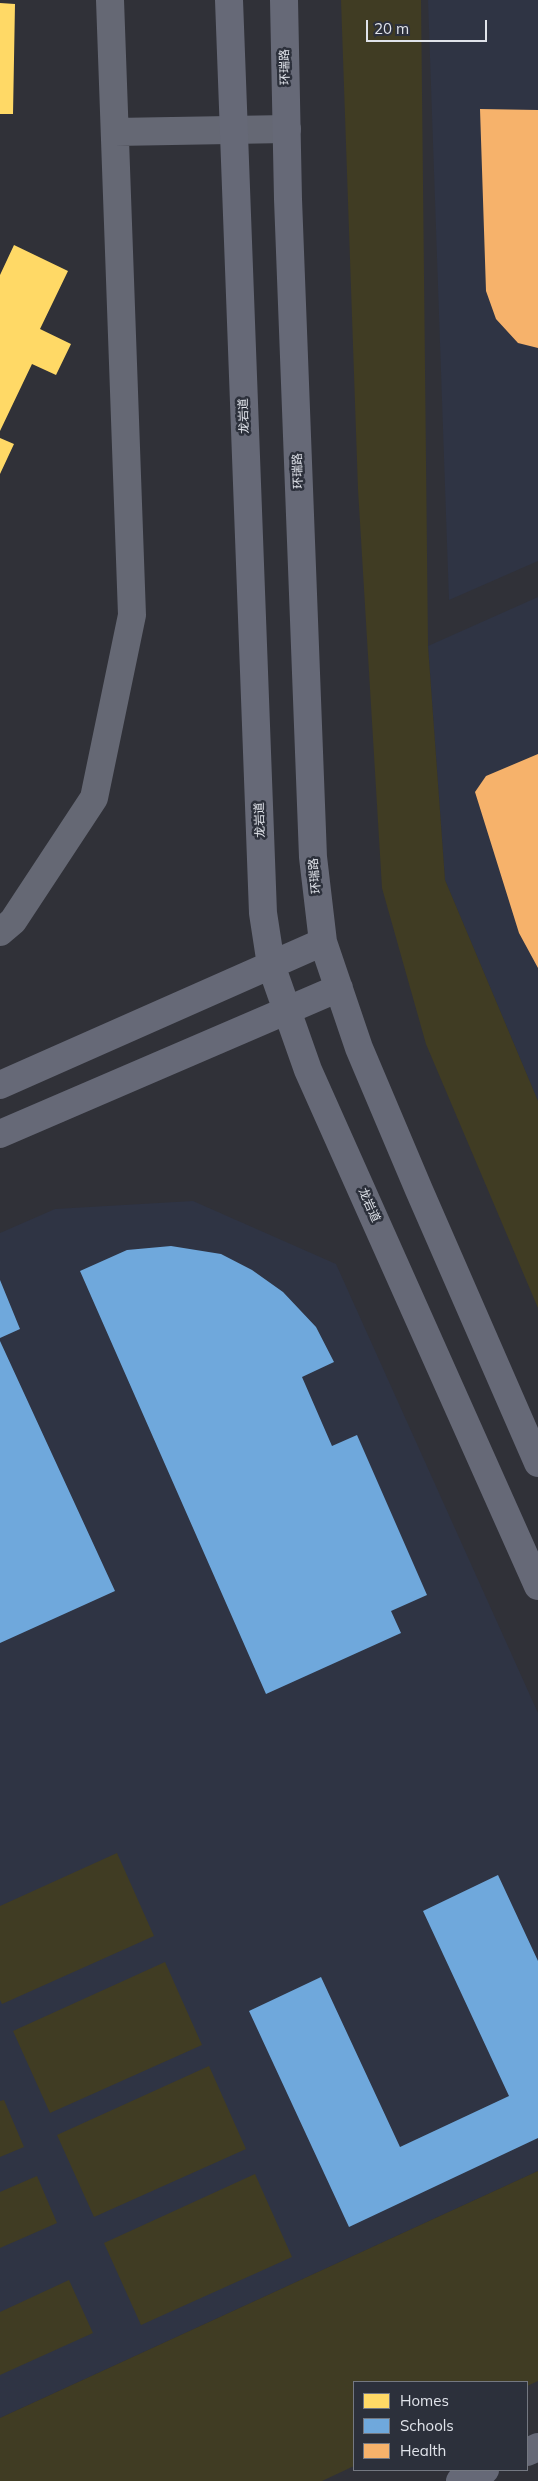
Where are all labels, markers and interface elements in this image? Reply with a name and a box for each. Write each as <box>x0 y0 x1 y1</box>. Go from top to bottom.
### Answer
scale bar <box>368 10 489 42</box>
text: 20 m <box>374 19 409 38</box>
street label: 环瑞路 <box>277 49 293 85</box>
street label: 龙岩道 <box>236 398 252 434</box>
street label: 环瑞路 <box>290 453 306 489</box>
street label: 龙岩道 <box>252 802 268 838</box>
street label: 环瑞路 <box>306 857 324 895</box>
street label: 龙岩道 <box>355 1186 383 1224</box>
legend <box>353 2381 528 2471</box>
text: Homes <box>400 2391 449 2410</box>
text: Schools <box>400 2416 454 2435</box>
text: Health <box>400 2441 446 2460</box>

